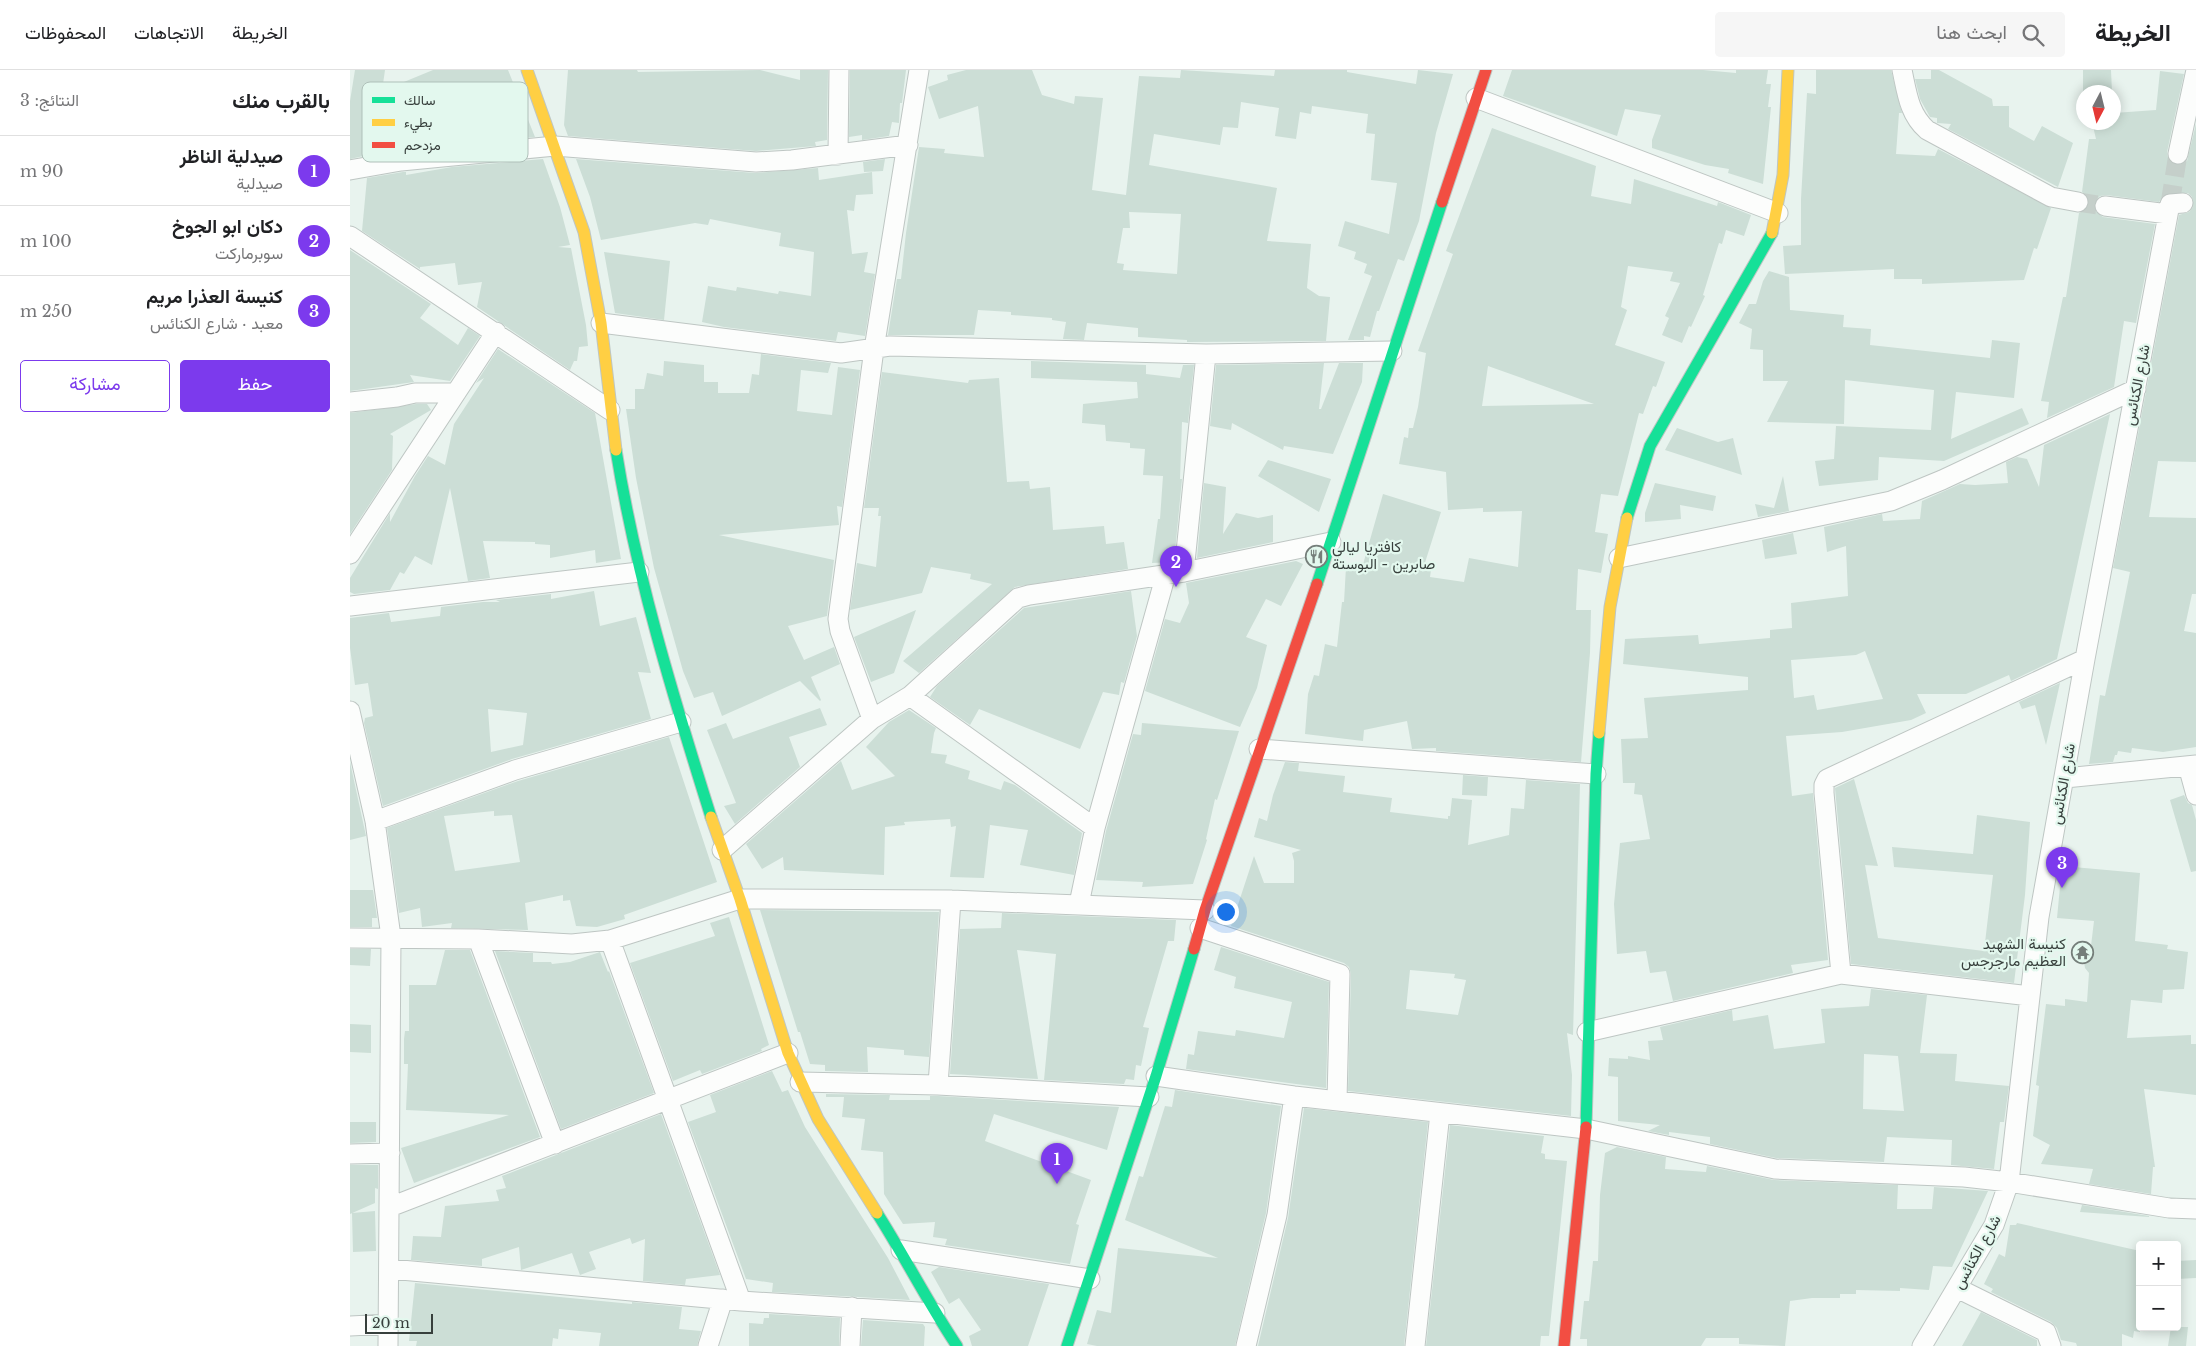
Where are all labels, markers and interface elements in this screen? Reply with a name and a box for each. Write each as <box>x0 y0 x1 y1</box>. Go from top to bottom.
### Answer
search box <box>1715 12 2065 57</box>
text: الخريطة <box>2095 18 2171 47</box>
text: ابحث هنا <box>1936 21 2007 44</box>
icon: search <box>2019 21 2047 49</box>
text: المحفوظات <box>25 22 106 44</box>
text: الاتجاهات <box>134 22 204 44</box>
text: الخريطة <box>232 22 288 44</box>
legend <box>362 82 528 162</box>
north arrow <box>2076 85 2121 130</box>
text: بالقرب منك <box>232 88 330 114</box>
text: النتائج: 3 <box>20 90 79 110</box>
text: سالك <box>404 91 435 109</box>
text: بطيء <box>404 113 432 134</box>
text: مزدحم <box>404 136 441 154</box>
text: صيدلية الناظر <box>180 145 283 168</box>
text: 90 m <box>20 161 63 181</box>
text: 1 <box>311 161 318 181</box>
text: صيدلية <box>237 173 283 193</box>
text: دكان ابو الجوخ <box>172 215 283 238</box>
text: 100 m <box>20 231 72 251</box>
text: 2 <box>309 231 319 251</box>
text: سوبرماركت <box>215 243 283 263</box>
text: كنيسة العذرا مريم <box>146 285 283 308</box>
text: 250 m <box>20 301 72 321</box>
text: 3 <box>309 301 319 321</box>
text: معبد · شارع الكنائس <box>150 313 283 333</box>
street label: شارع الكنائس <box>2119 343 2156 427</box>
button: مشاركة <box>20 360 170 412</box>
button: حفظ <box>180 360 330 412</box>
place label: كافتريا ليالي صابرين - البوستة <box>1332 537 1435 574</box>
restaurant icon: كافتريا ليالي صابرين - البوستة <box>1304 544 1328 568</box>
pin: 2 <box>1160 546 1192 587</box>
street label: شارع الكنائس <box>2046 742 2081 826</box>
pin: 3 <box>2046 847 2078 888</box>
your location <box>1213 899 1239 925</box>
place label: كنيسة الشهيد العظيم مارجرجس <box>1961 934 2066 971</box>
temple icon: كنيسة الشهيد العظيم مارجرجس <box>2070 941 2094 965</box>
pin: 1 <box>1041 1143 1073 1184</box>
street label: شارع الكنائس <box>1948 1211 2007 1293</box>
map controls <box>2136 1241 2181 1331</box>
button: + <box>2136 1241 2181 1286</box>
button: − <box>2136 1286 2181 1331</box>
scale bar <box>365 1311 432 1334</box>
text: 20 m <box>372 1314 410 1332</box>

